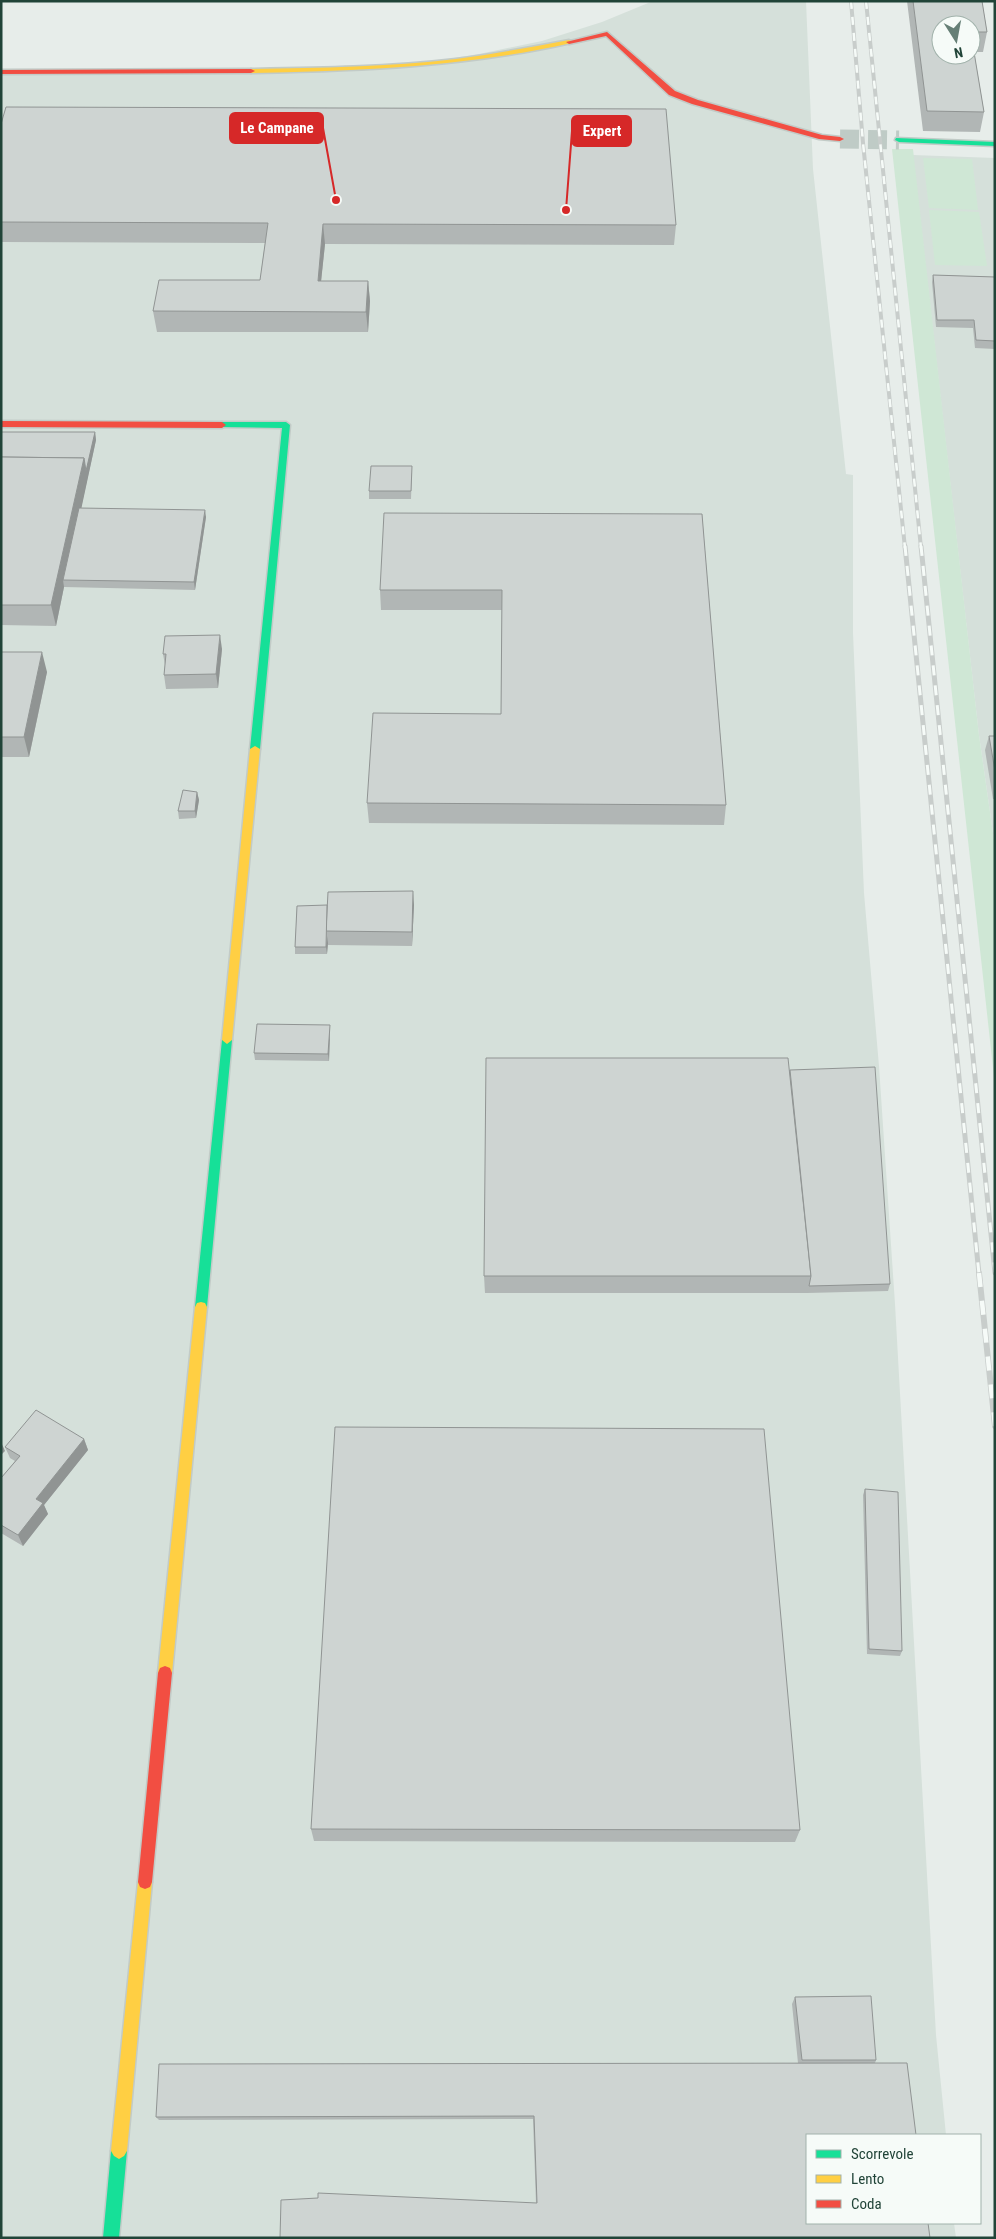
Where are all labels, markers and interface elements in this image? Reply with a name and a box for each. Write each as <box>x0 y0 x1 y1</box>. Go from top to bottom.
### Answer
north arrow <box>931 15 981 65</box>
text: N <box>953 44 964 61</box>
callout: Le Campane <box>230 113 323 143</box>
callout: Expert <box>572 116 631 146</box>
text: Le Campane <box>240 119 314 137</box>
text: Expert <box>583 122 622 140</box>
legend <box>806 2134 981 2224</box>
text: Scorrevole <box>851 2145 913 2163</box>
text: Lento <box>851 2170 884 2188</box>
text: Coda <box>851 2195 882 2213</box>

